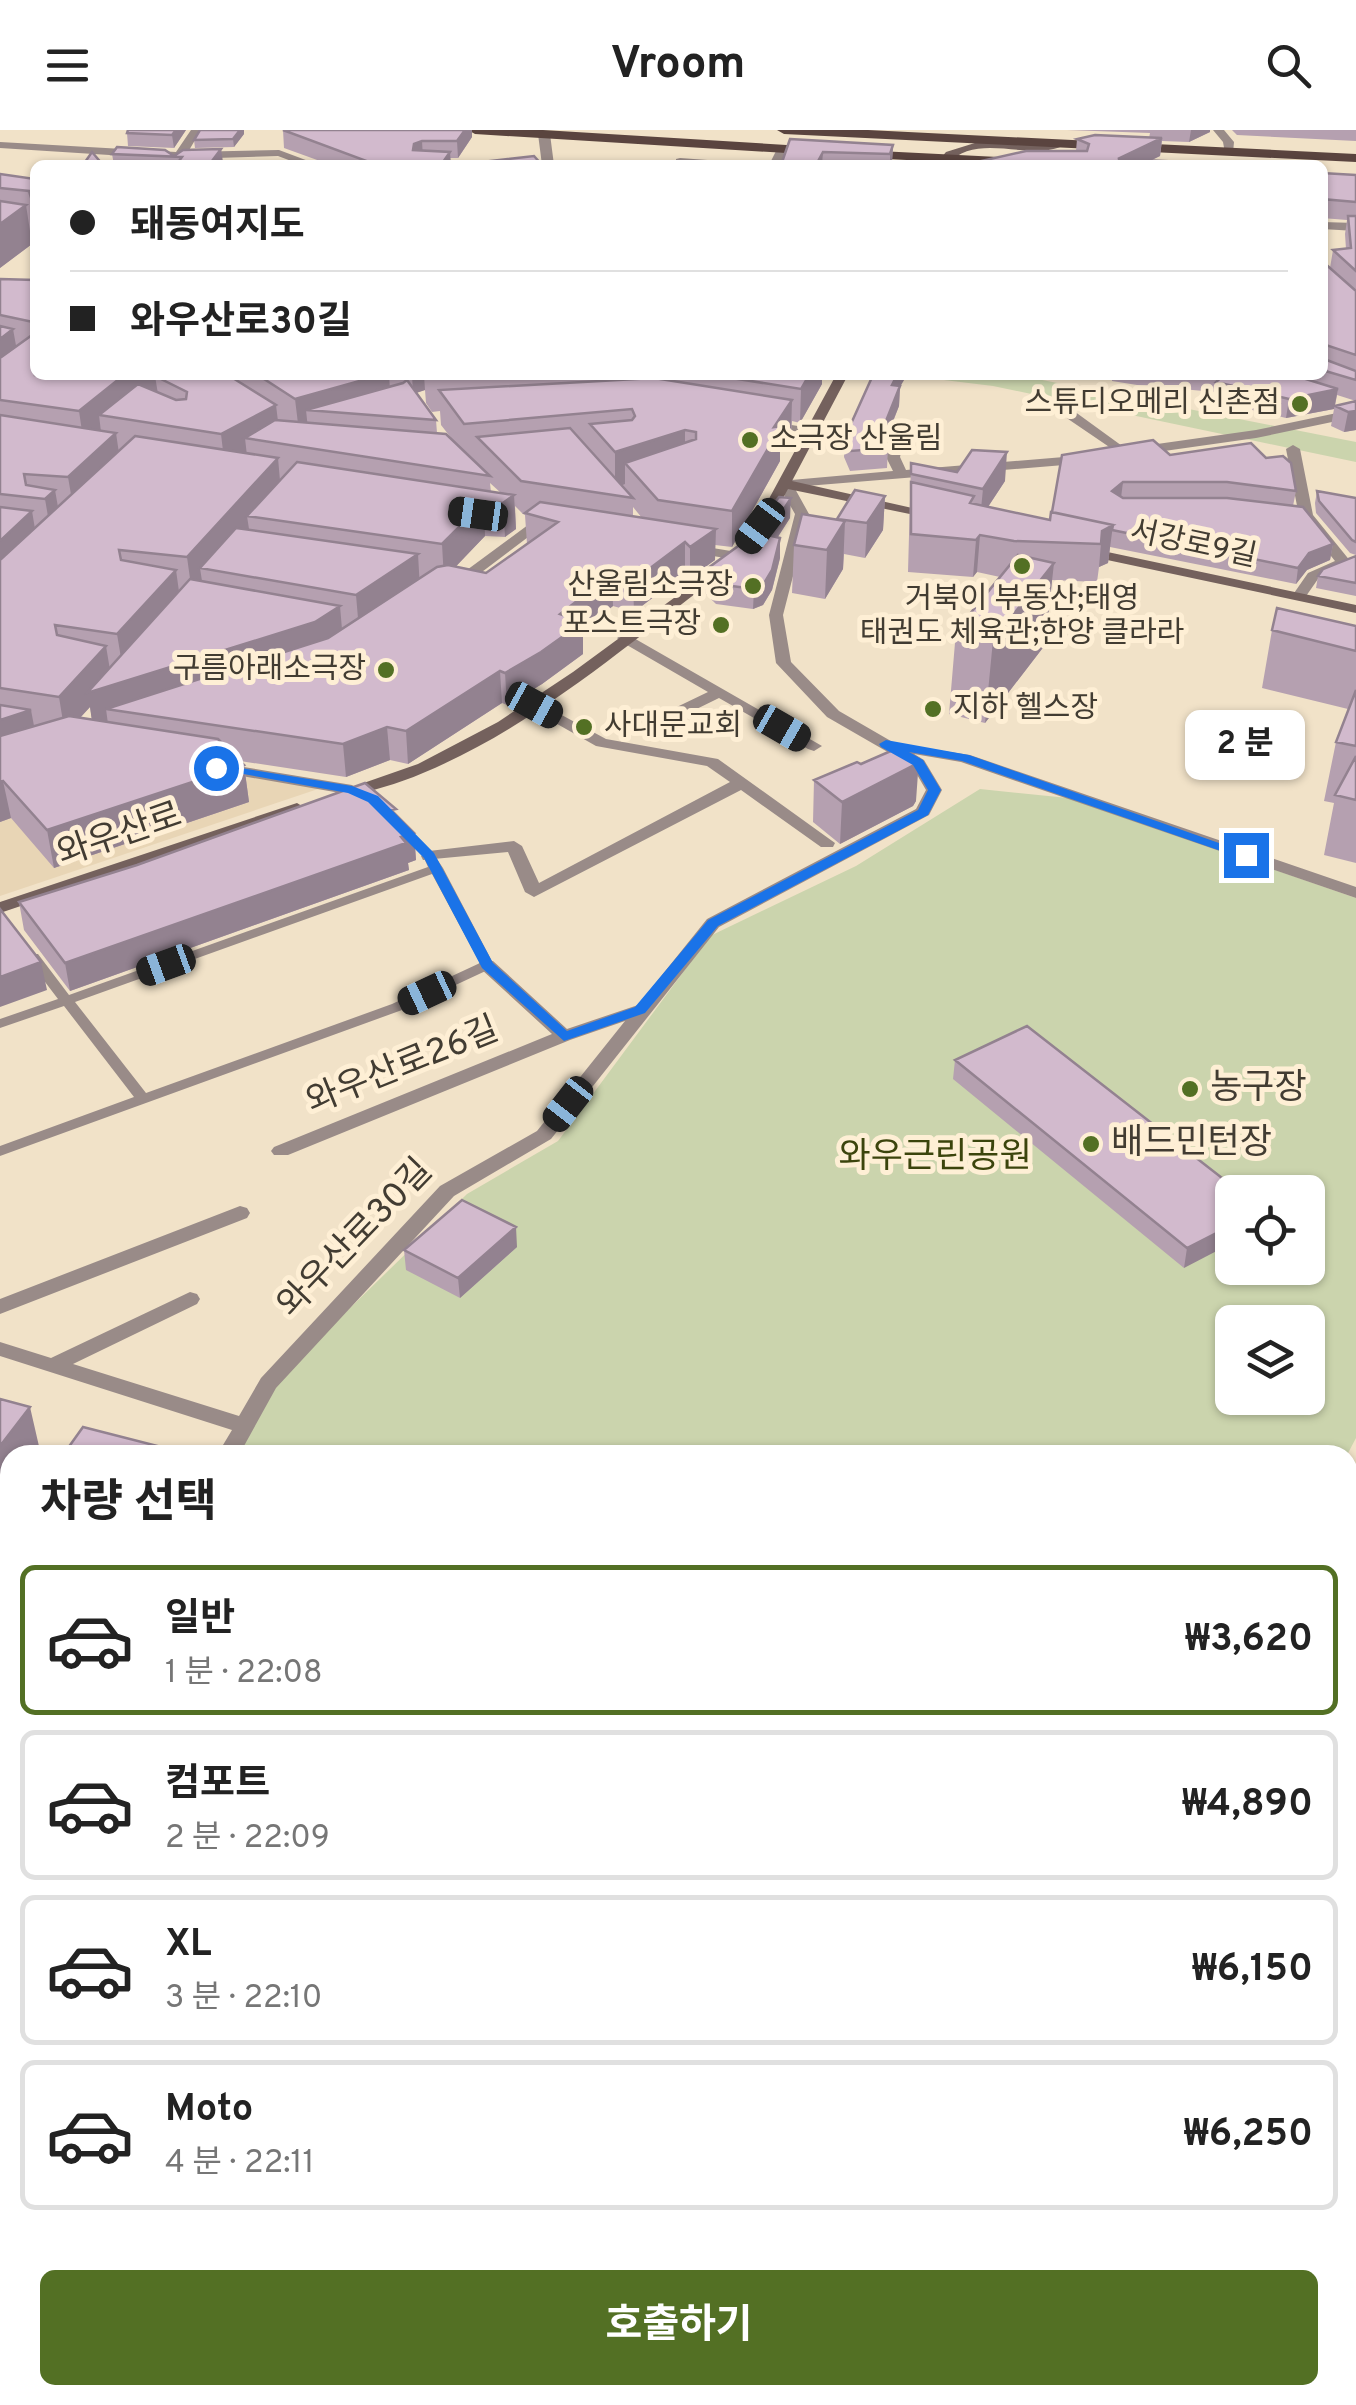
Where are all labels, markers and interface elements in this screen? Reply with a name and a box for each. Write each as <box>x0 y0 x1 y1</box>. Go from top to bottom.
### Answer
text: Vroom <box>610 37 746 94</box>
icon: menu <box>40 38 95 93</box>
icon: search <box>1261 38 1316 93</box>
text: 돼동여지도 <box>130 203 305 252</box>
text: 와우산로30길 <box>130 299 352 348</box>
place label: 스튜디오메리 신촌점 <box>1025 386 1280 423</box>
marker: 스튜디오메리 신촌점 <box>1289 393 1311 415</box>
place label: 소극장 산울림 <box>770 422 943 459</box>
marker: 소극장 산울림 <box>739 429 761 451</box>
car <box>730 493 790 559</box>
car <box>446 495 510 533</box>
street label: 서강로9길 <box>1126 514 1260 576</box>
marker: 거북이 부동산;태영 태권도 체육관;한양 클라라 <box>1011 555 1033 577</box>
place label: 산울림소극장 <box>567 568 733 605</box>
marker: 산울림소극장 <box>742 575 764 597</box>
place label: 거북이 부동산;태영 태권도 체육관;한양 클라라 <box>860 582 1185 653</box>
place label: 포스트극장 <box>563 607 701 644</box>
marker: 포스트극장 <box>710 614 732 636</box>
place label: 구름아래소극장 <box>173 652 366 689</box>
marker: 구름아래소극장 <box>375 659 397 681</box>
car <box>500 677 568 733</box>
place label: 지하 헬스장 <box>953 691 1098 728</box>
marker: 지하 헬스장 <box>922 698 944 720</box>
car <box>749 700 815 756</box>
place label: 사대문교회 <box>604 709 742 746</box>
callout: 2 분 <box>1186 710 1306 780</box>
marker: 사대문교회 <box>573 716 595 738</box>
text: 2 분 <box>1216 725 1274 765</box>
route start <box>194 746 239 791</box>
street label: 와우산로 <box>52 794 188 878</box>
route end <box>1224 833 1269 878</box>
car <box>133 941 199 989</box>
car <box>393 967 461 1019</box>
street label: 와우산로26길 <box>300 1009 506 1125</box>
place label: 농구장 <box>1210 1067 1307 1111</box>
car <box>538 1071 598 1137</box>
marker: 농구장 <box>1179 1078 1201 1100</box>
place label: 배드민턴장 <box>1111 1122 1272 1166</box>
marker: 배드민턴장 <box>1080 1133 1102 1155</box>
park label: 와우근린공원 <box>838 1136 1032 1180</box>
street label: 와우산로30길 <box>269 1150 443 1328</box>
map controls <box>1215 1175 1325 1415</box>
button: locate <box>1215 1175 1325 1285</box>
button: layers <box>1215 1305 1325 1415</box>
text: 차량 선택 <box>40 1476 217 1533</box>
icon: car <box>45 1595 135 1685</box>
text: 일반 <box>165 1596 235 1645</box>
text: ₩3,620 <box>1185 1616 1313 1665</box>
text: 1 분 · 22:08 <box>165 1654 323 1694</box>
icon: car <box>45 1760 135 1850</box>
text: 컴포트 <box>165 1761 270 1810</box>
text: ₩4,890 <box>1182 1781 1313 1830</box>
text: 2 분 · 22:09 <box>165 1819 330 1859</box>
text: XL <box>165 1921 212 1970</box>
icon: car <box>45 1925 135 2015</box>
text: ₩6,150 <box>1192 1946 1313 1995</box>
text: 3 분 · 22:10 <box>165 1979 322 2019</box>
text: Moto <box>165 2086 253 2135</box>
icon: car <box>45 2090 135 2180</box>
text: ₩6,250 <box>1184 2111 1313 2160</box>
text: 4 분 · 22:11 <box>165 2144 314 2184</box>
button: 호출하기 <box>40 2270 1318 2385</box>

